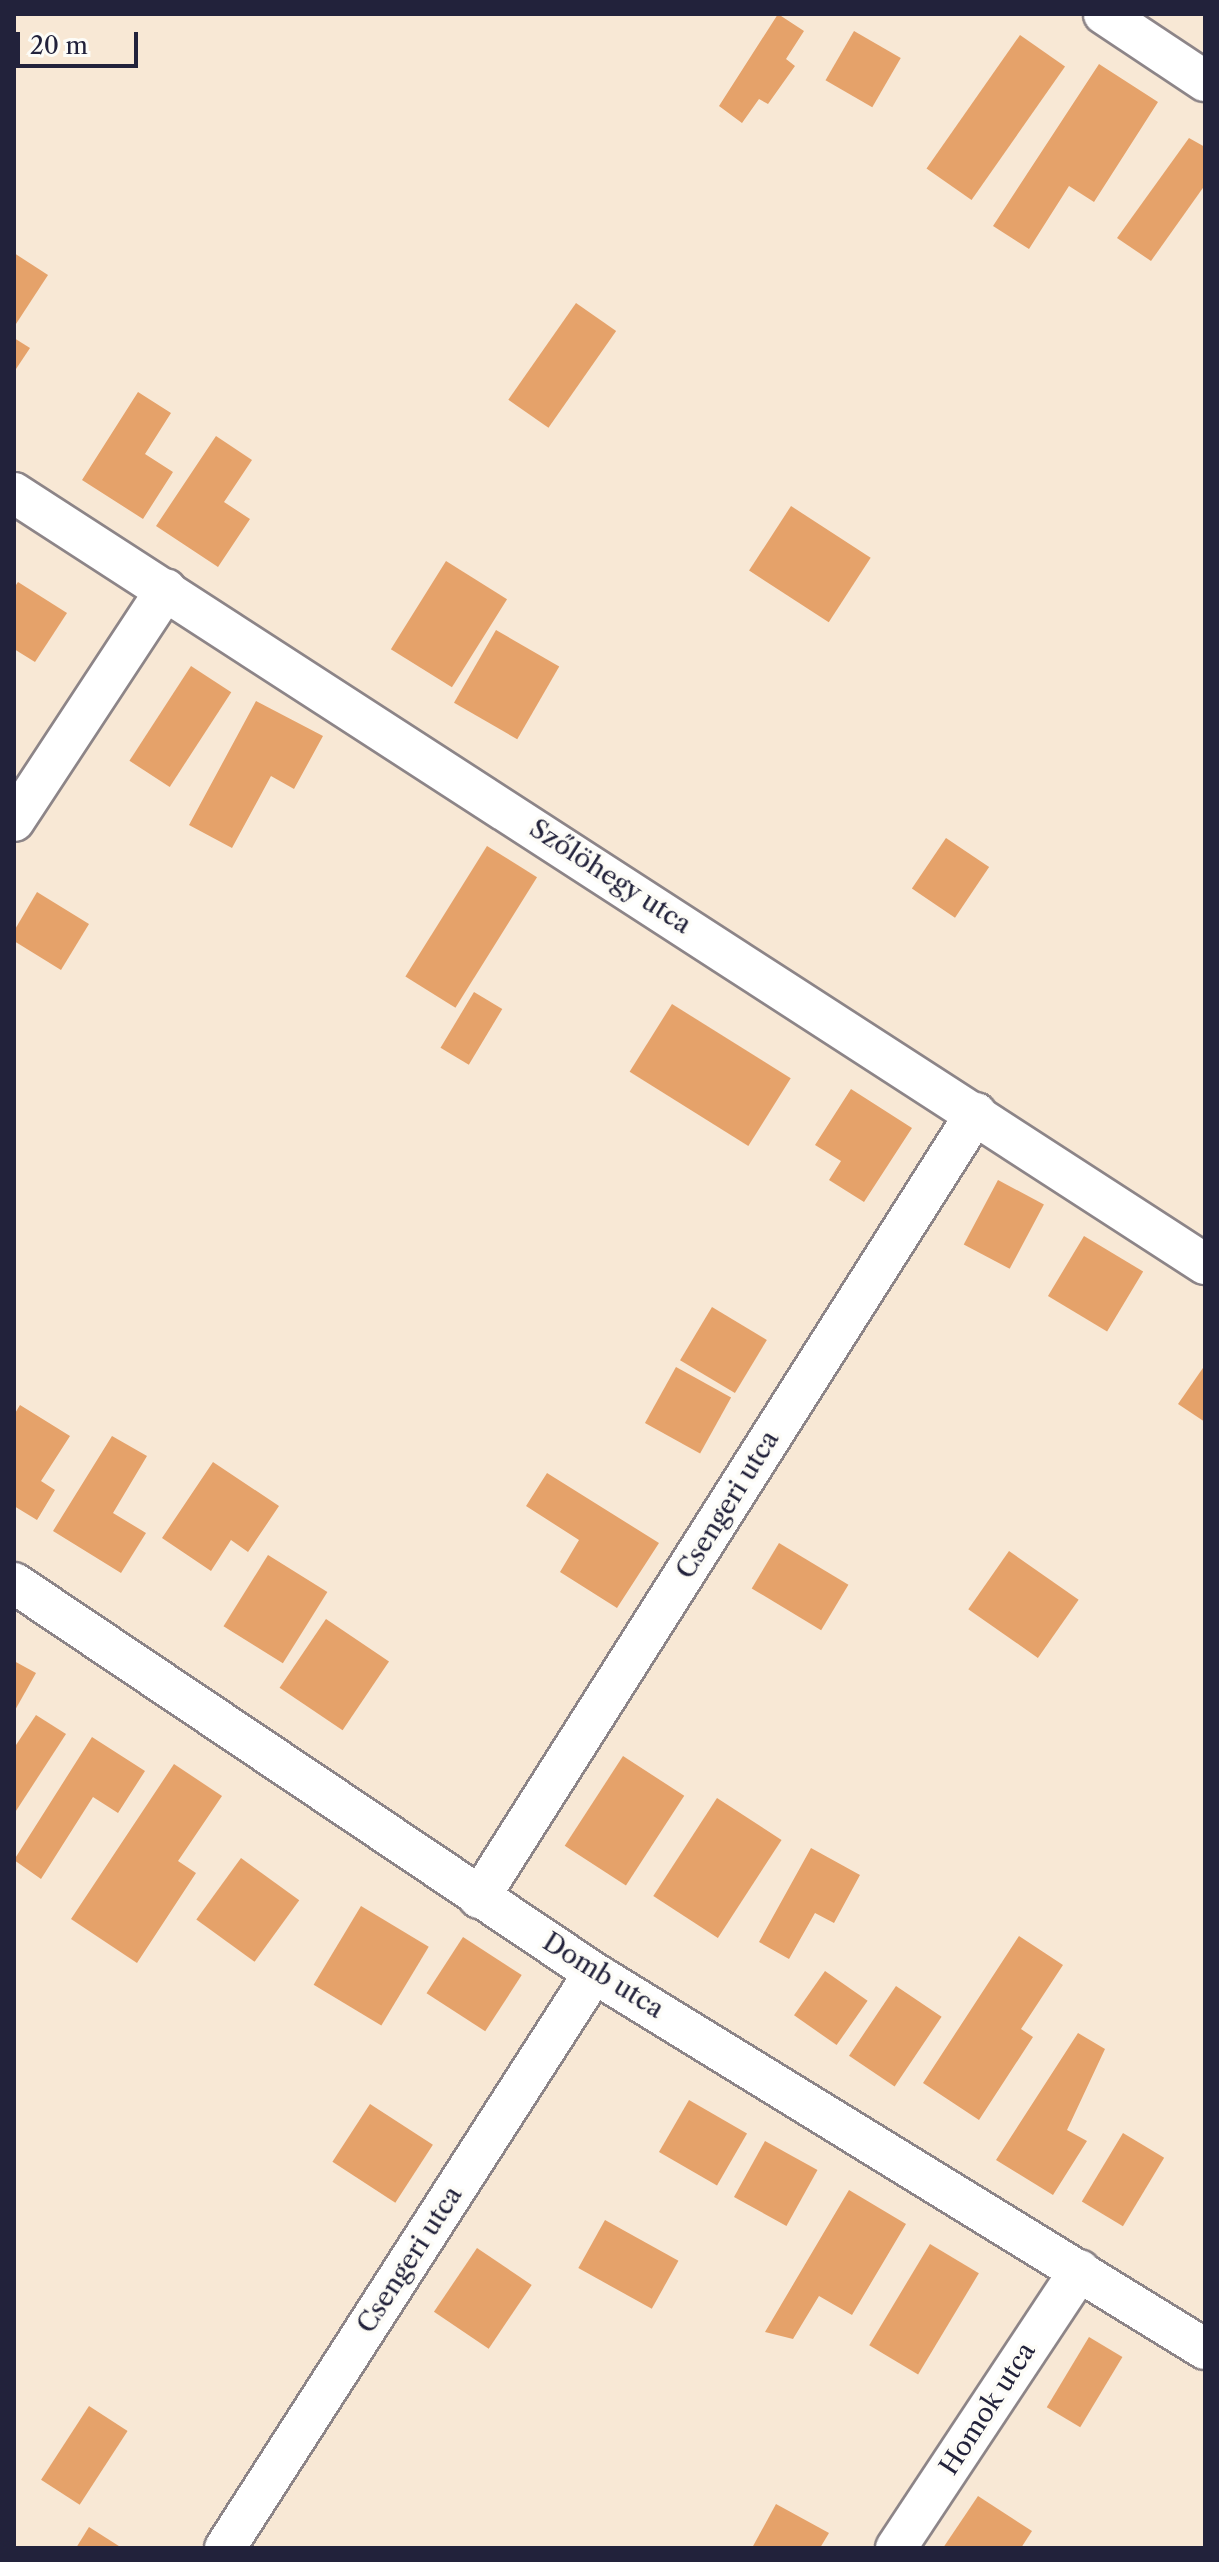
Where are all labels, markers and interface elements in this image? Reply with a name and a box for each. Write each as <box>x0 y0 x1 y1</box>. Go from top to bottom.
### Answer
scale bar <box>20 16 142 66</box>
text: 20 m <box>30 31 88 60</box>
street label: Szőlöhegy utca <box>523 813 697 941</box>
street label: Csengeri utca <box>670 1425 786 1585</box>
street label: Domb utca <box>537 1927 669 2025</box>
street label: Csengeri utca <box>351 2181 469 2339</box>
street label: Homok utca <box>933 2337 1043 2481</box>

